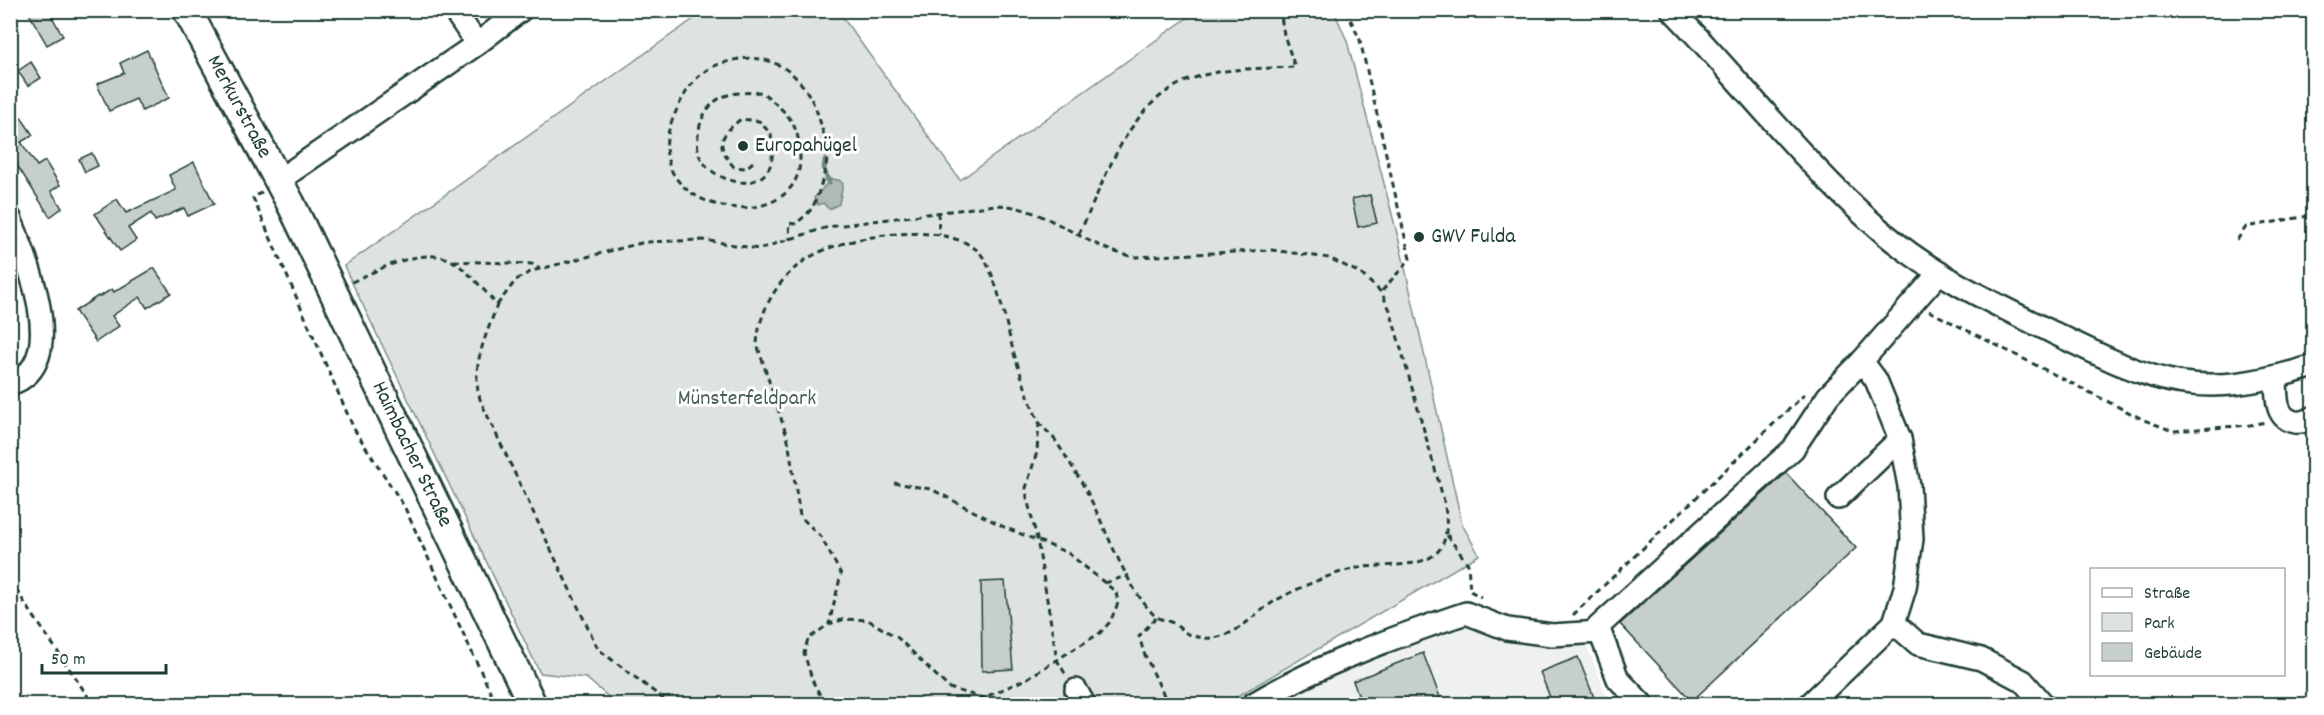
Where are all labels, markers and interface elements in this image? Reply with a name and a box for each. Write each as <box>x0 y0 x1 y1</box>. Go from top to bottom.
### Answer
street label: Merkurstraße <box>199 50 279 164</box>
place label: Europahügel <box>755 131 857 162</box>
marker: Europahügel <box>736 139 750 153</box>
place label: GWV Fulda <box>1431 222 1516 253</box>
marker: GWV Fulda <box>1412 230 1426 244</box>
street label: Haimbacher Straße <box>363 376 460 533</box>
park label: Münsterfeldpark <box>678 384 816 415</box>
legend <box>2090 568 2285 676</box>
text: Straße <box>2144 582 2190 607</box>
text: Park <box>2144 612 2175 637</box>
scale bar <box>42 637 166 675</box>
text: Gebäude <box>2144 642 2202 667</box>
text: 50 m <box>51 648 86 673</box>

